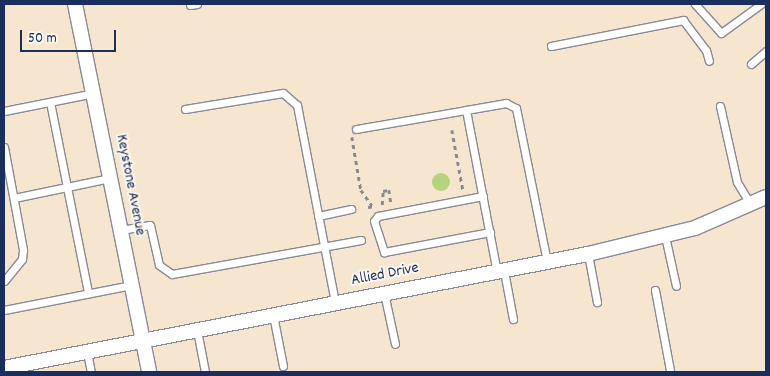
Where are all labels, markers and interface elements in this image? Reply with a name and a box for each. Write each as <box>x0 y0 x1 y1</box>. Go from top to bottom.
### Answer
scale bar <box>22 20 119 52</box>
text: 50 m <box>28 28 57 50</box>
street label: Keystone Avenue <box>111 133 149 237</box>
street label: Allied Drive <box>350 259 420 291</box>

